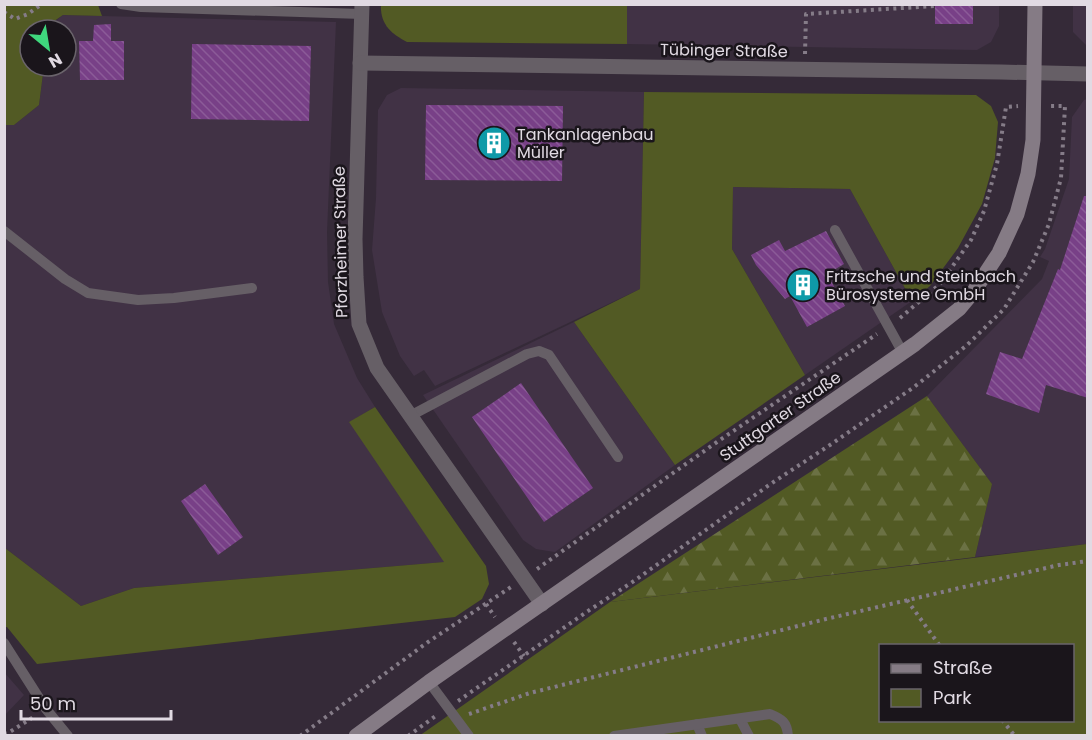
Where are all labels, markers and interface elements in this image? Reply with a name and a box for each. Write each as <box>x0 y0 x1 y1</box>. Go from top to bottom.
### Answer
north arrow <box>18 18 78 78</box>
street label: Tübinger Straße <box>660 38 788 63</box>
text: N <box>44 48 66 74</box>
place label: Tankanlagenbau Müller <box>517 123 654 164</box>
building icon: Tankanlagenbau Müller <box>476 125 512 161</box>
street label: Pforzheimer Straße <box>328 166 353 318</box>
place label: Fritzsche und Steinbach Bürosysteme GmbH <box>826 265 1016 306</box>
building icon: Fritzsche und Steinbach Bürosysteme GmbH <box>785 267 821 303</box>
street label: Stuttgarter Straße <box>715 366 846 467</box>
legend <box>879 644 1074 722</box>
text: Straße <box>933 655 992 680</box>
scale bar <box>21 683 171 721</box>
text: Park <box>933 685 972 710</box>
text: 50 m <box>30 691 76 716</box>

